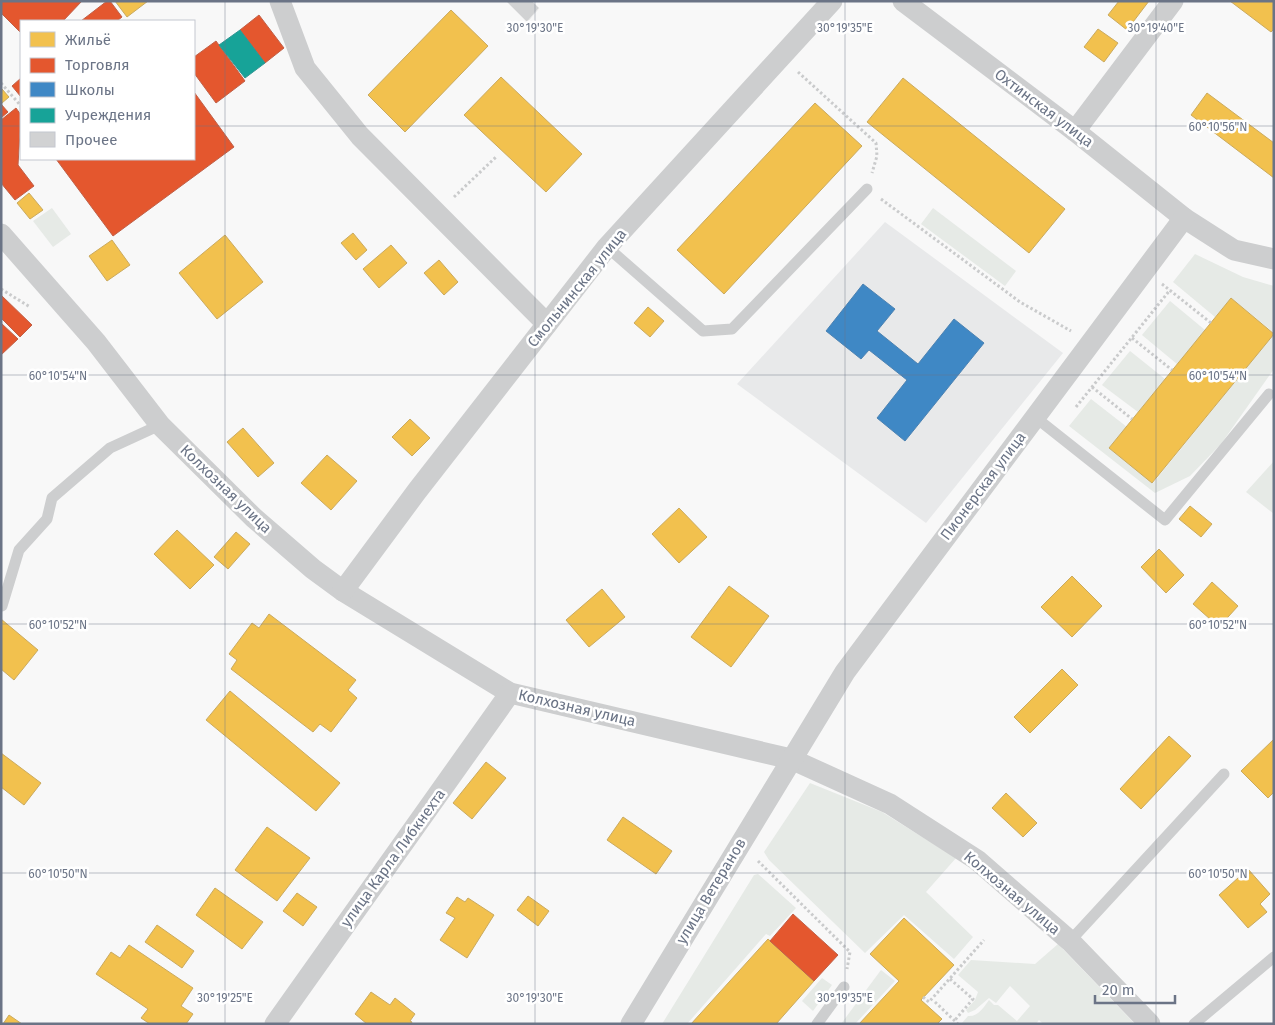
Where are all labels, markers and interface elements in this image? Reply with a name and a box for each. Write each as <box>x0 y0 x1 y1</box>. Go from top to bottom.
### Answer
legend <box>20 20 195 160</box>
text: 30°19'30"E <box>507 21 563 35</box>
text: 30°19'35"E <box>817 21 873 35</box>
text: 30°19'40"E <box>1128 21 1184 35</box>
text: Жильё <box>65 31 111 49</box>
text: Торговля <box>65 56 130 74</box>
street label: Охтинская улица <box>991 65 1097 151</box>
text: Школы <box>65 81 115 99</box>
text: Учреждения <box>65 106 151 124</box>
text: 60°10'56"N <box>1189 120 1247 134</box>
text: Прочее <box>65 131 117 149</box>
street label: Смольнинская улица <box>524 225 630 351</box>
text: 60°10'54"N <box>29 369 87 383</box>
text: 60°10'54"N <box>1189 369 1247 383</box>
street label: Пионерская улица <box>936 428 1030 544</box>
street label: Колхозная улица <box>177 441 275 537</box>
text: 60°10'52"N <box>29 618 87 632</box>
text: 60°10'52"N <box>1189 618 1247 632</box>
street label: Колхозная улица <box>517 686 637 730</box>
street label: улица Карла Либкнехта <box>337 786 449 930</box>
street label: улица Ветеранов <box>672 835 750 947</box>
street label: Колхозная улица <box>960 848 1064 938</box>
text: 60°10'50"N <box>28 867 88 881</box>
text: 60°10'50"N <box>1188 867 1248 881</box>
scale bar <box>1095 972 1175 1004</box>
text: 20 m <box>1102 981 1135 999</box>
text: 30°19'25"E <box>197 991 253 1005</box>
text: 30°19'30"E <box>507 991 563 1005</box>
text: 30°19'35"E <box>817 991 873 1005</box>

